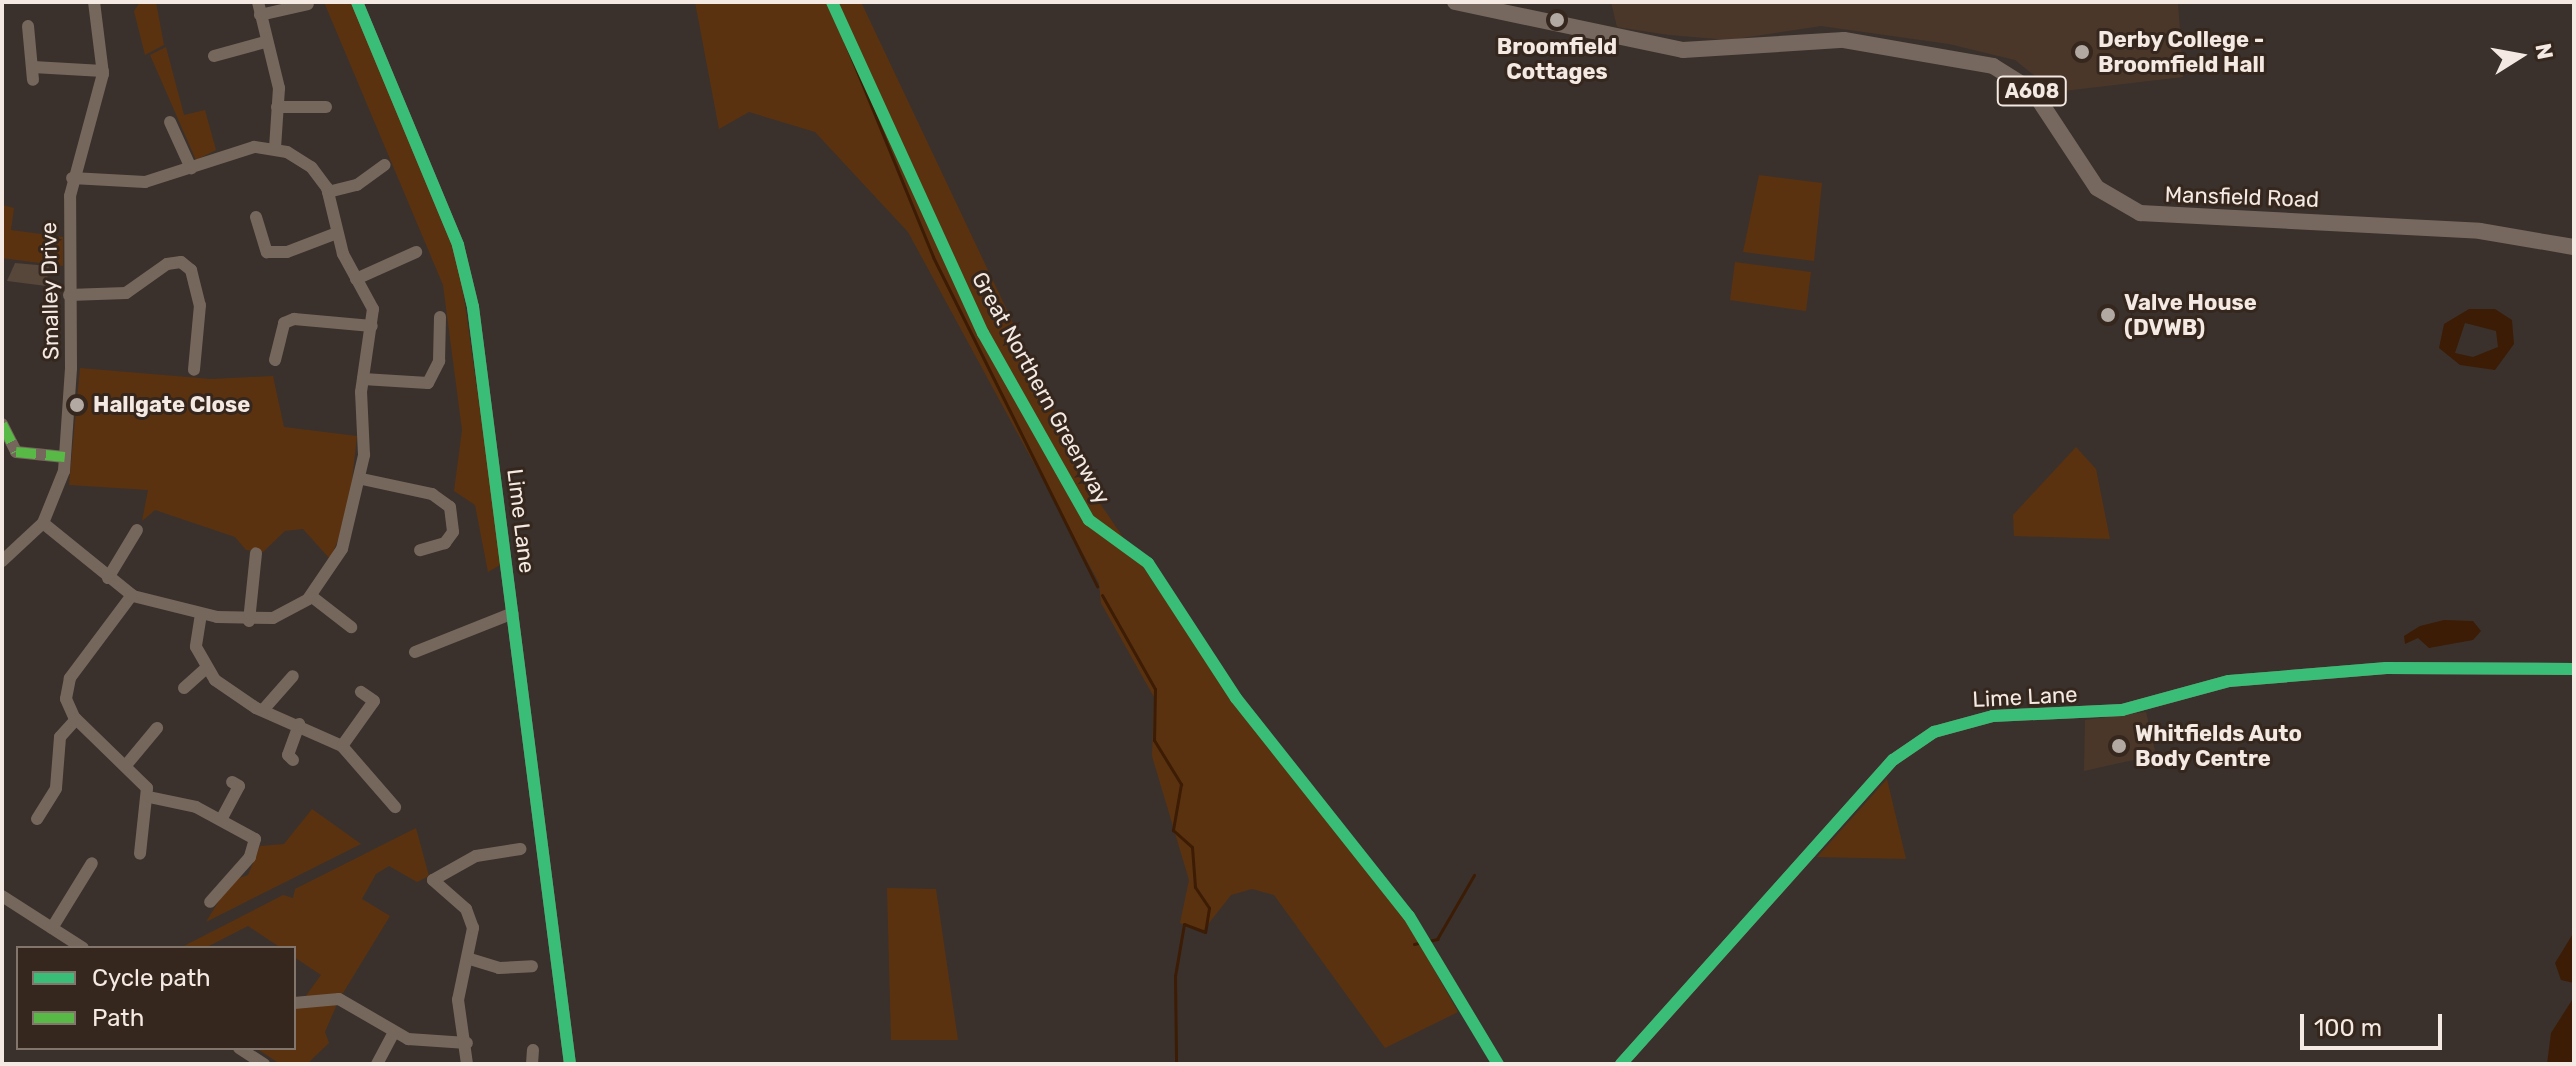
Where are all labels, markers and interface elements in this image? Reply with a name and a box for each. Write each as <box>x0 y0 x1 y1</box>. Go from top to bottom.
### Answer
marker: Broomfield Cottages <box>1548 11 1566 29</box>
north arrow <box>2480 16 2560 96</box>
place label: Derby College - Broomfield Hall <box>2098 26 2265 78</box>
place label: Broomfield Cottages <box>1497 33 1617 84</box>
text: N <box>2529 41 2559 62</box>
marker: Derby College - Broomfield Hall <box>2073 43 2091 61</box>
road number: A608 <box>1996 75 2068 107</box>
street label: Mansfield Road <box>2164 181 2320 213</box>
street label: Smalley Drive <box>36 222 64 360</box>
street label: Great Northern Greenway <box>966 267 1116 509</box>
place label: Valve House (DVWB) <box>2124 289 2257 340</box>
marker: Valve House (DVWB) <box>2099 306 2117 324</box>
place label: Hallgate Close <box>93 392 250 418</box>
marker: Hallgate Close <box>68 396 86 414</box>
street label: Lime Lane <box>501 467 541 575</box>
street label: Lime Lane <box>1972 681 2078 713</box>
place label: Whitfields Auto Body Centre <box>2135 720 2303 772</box>
marker: Whitfields Auto Body Centre <box>2110 737 2128 755</box>
legend <box>16 946 296 1050</box>
text: Cycle path <box>92 964 211 992</box>
scale bar <box>2304 998 2446 1048</box>
text: Path <box>92 1004 144 1032</box>
text: 100 m <box>2314 1014 2382 1042</box>

